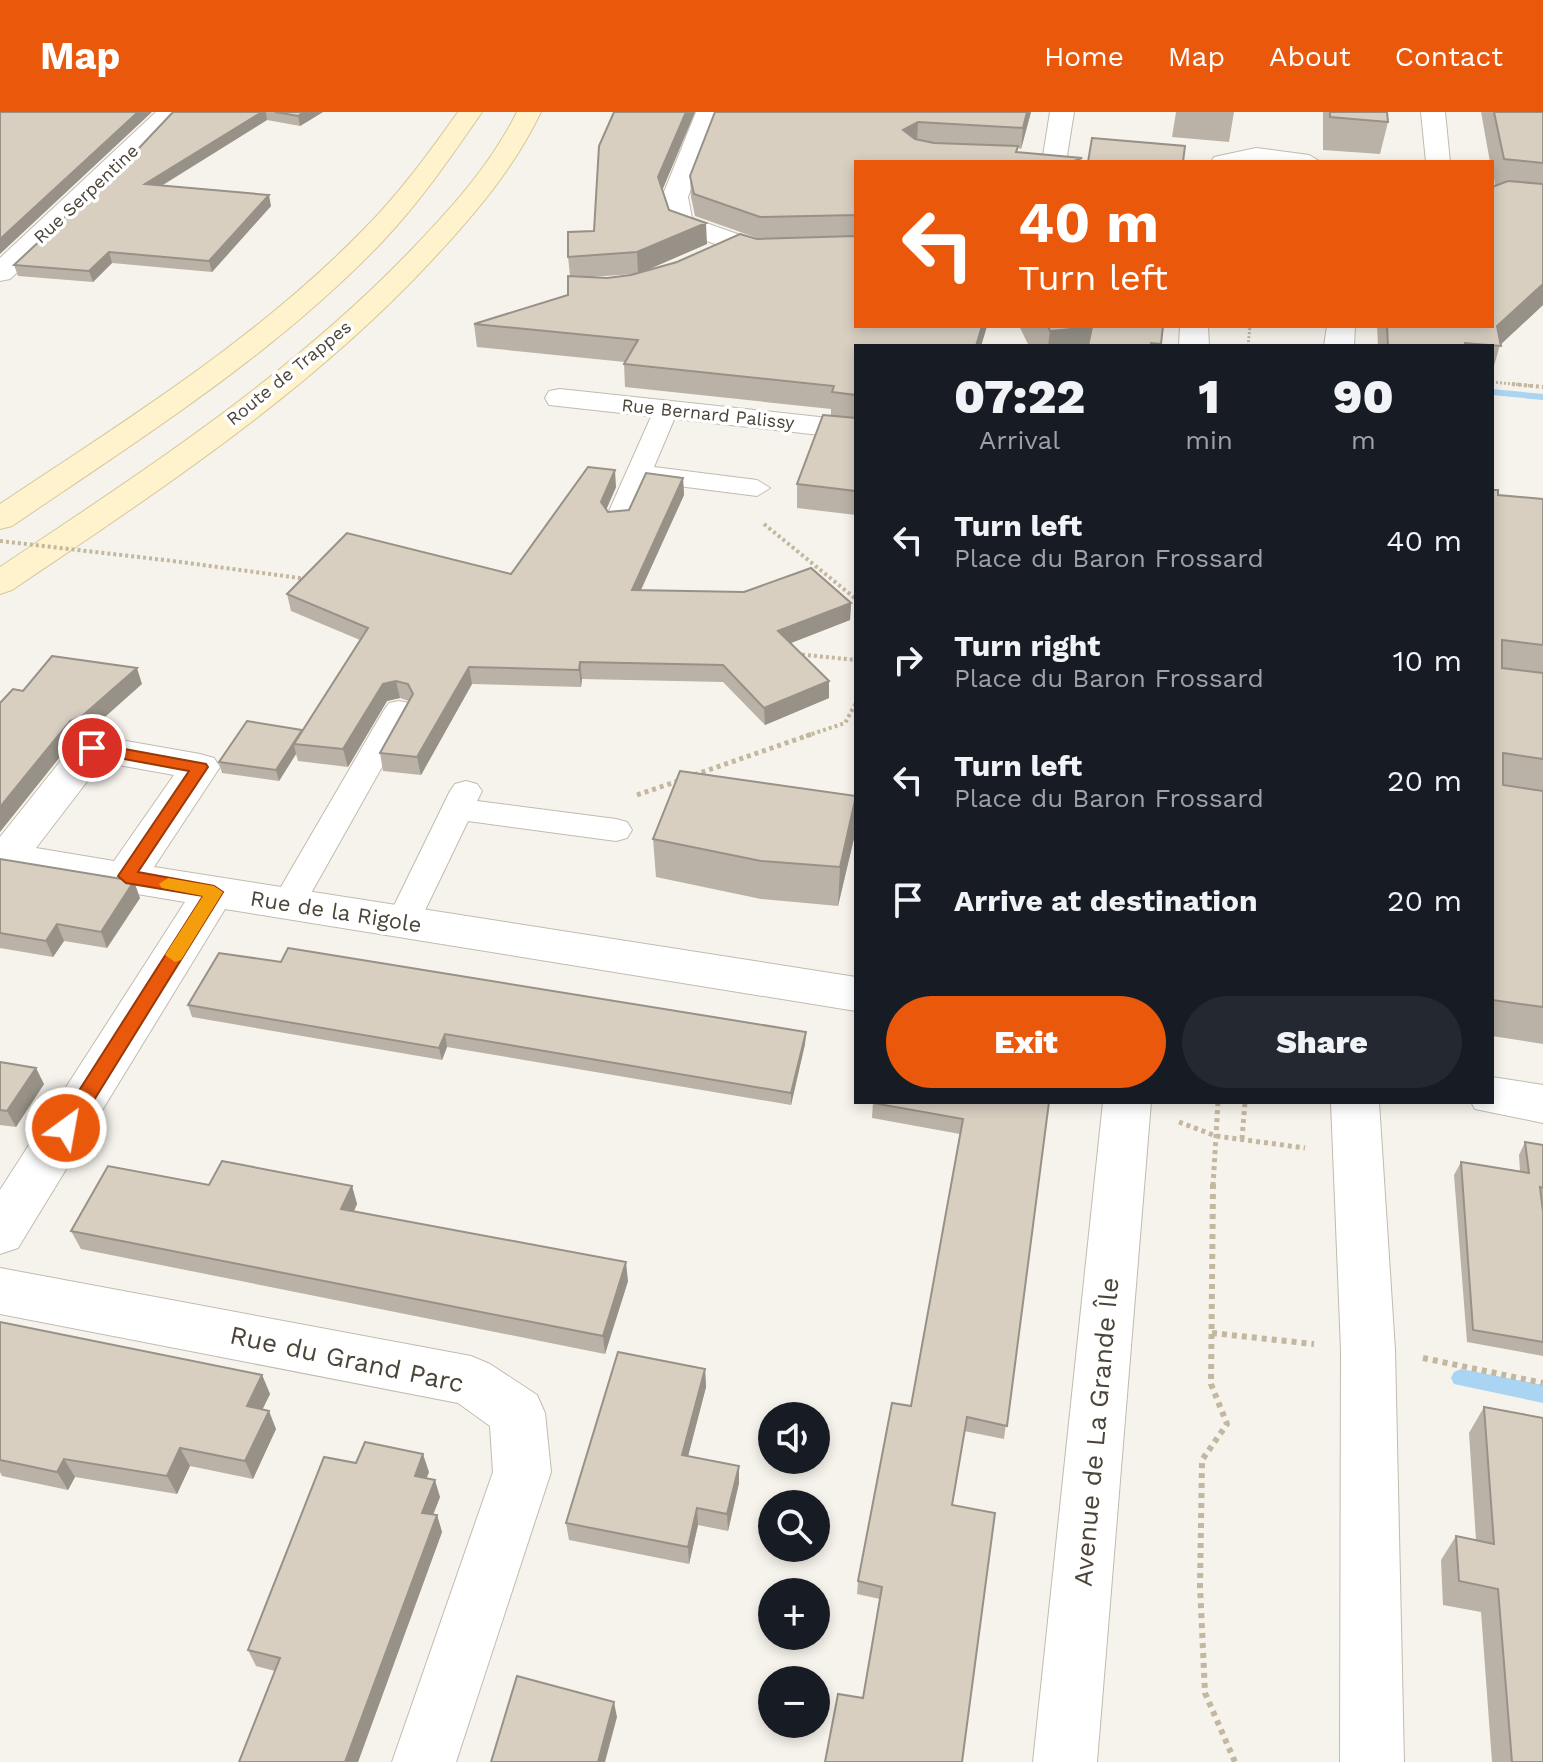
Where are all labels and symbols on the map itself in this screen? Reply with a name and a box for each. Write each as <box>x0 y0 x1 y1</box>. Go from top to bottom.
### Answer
street label: Rue Serpentine <box>29 140 142 247</box>
street label: Route de Trappes <box>222 316 355 429</box>
street label: Rue Bernard Palissy <box>620 394 796 433</box>
pin <box>58 714 126 782</box>
street label: Rue de la Rigole <box>249 886 423 937</box>
position arrow <box>24 1086 108 1170</box>
street label: Avenue de La Grande Île <box>1068 1276 1124 1588</box>
street label: Rue du Grand Parc <box>227 1320 467 1398</box>

